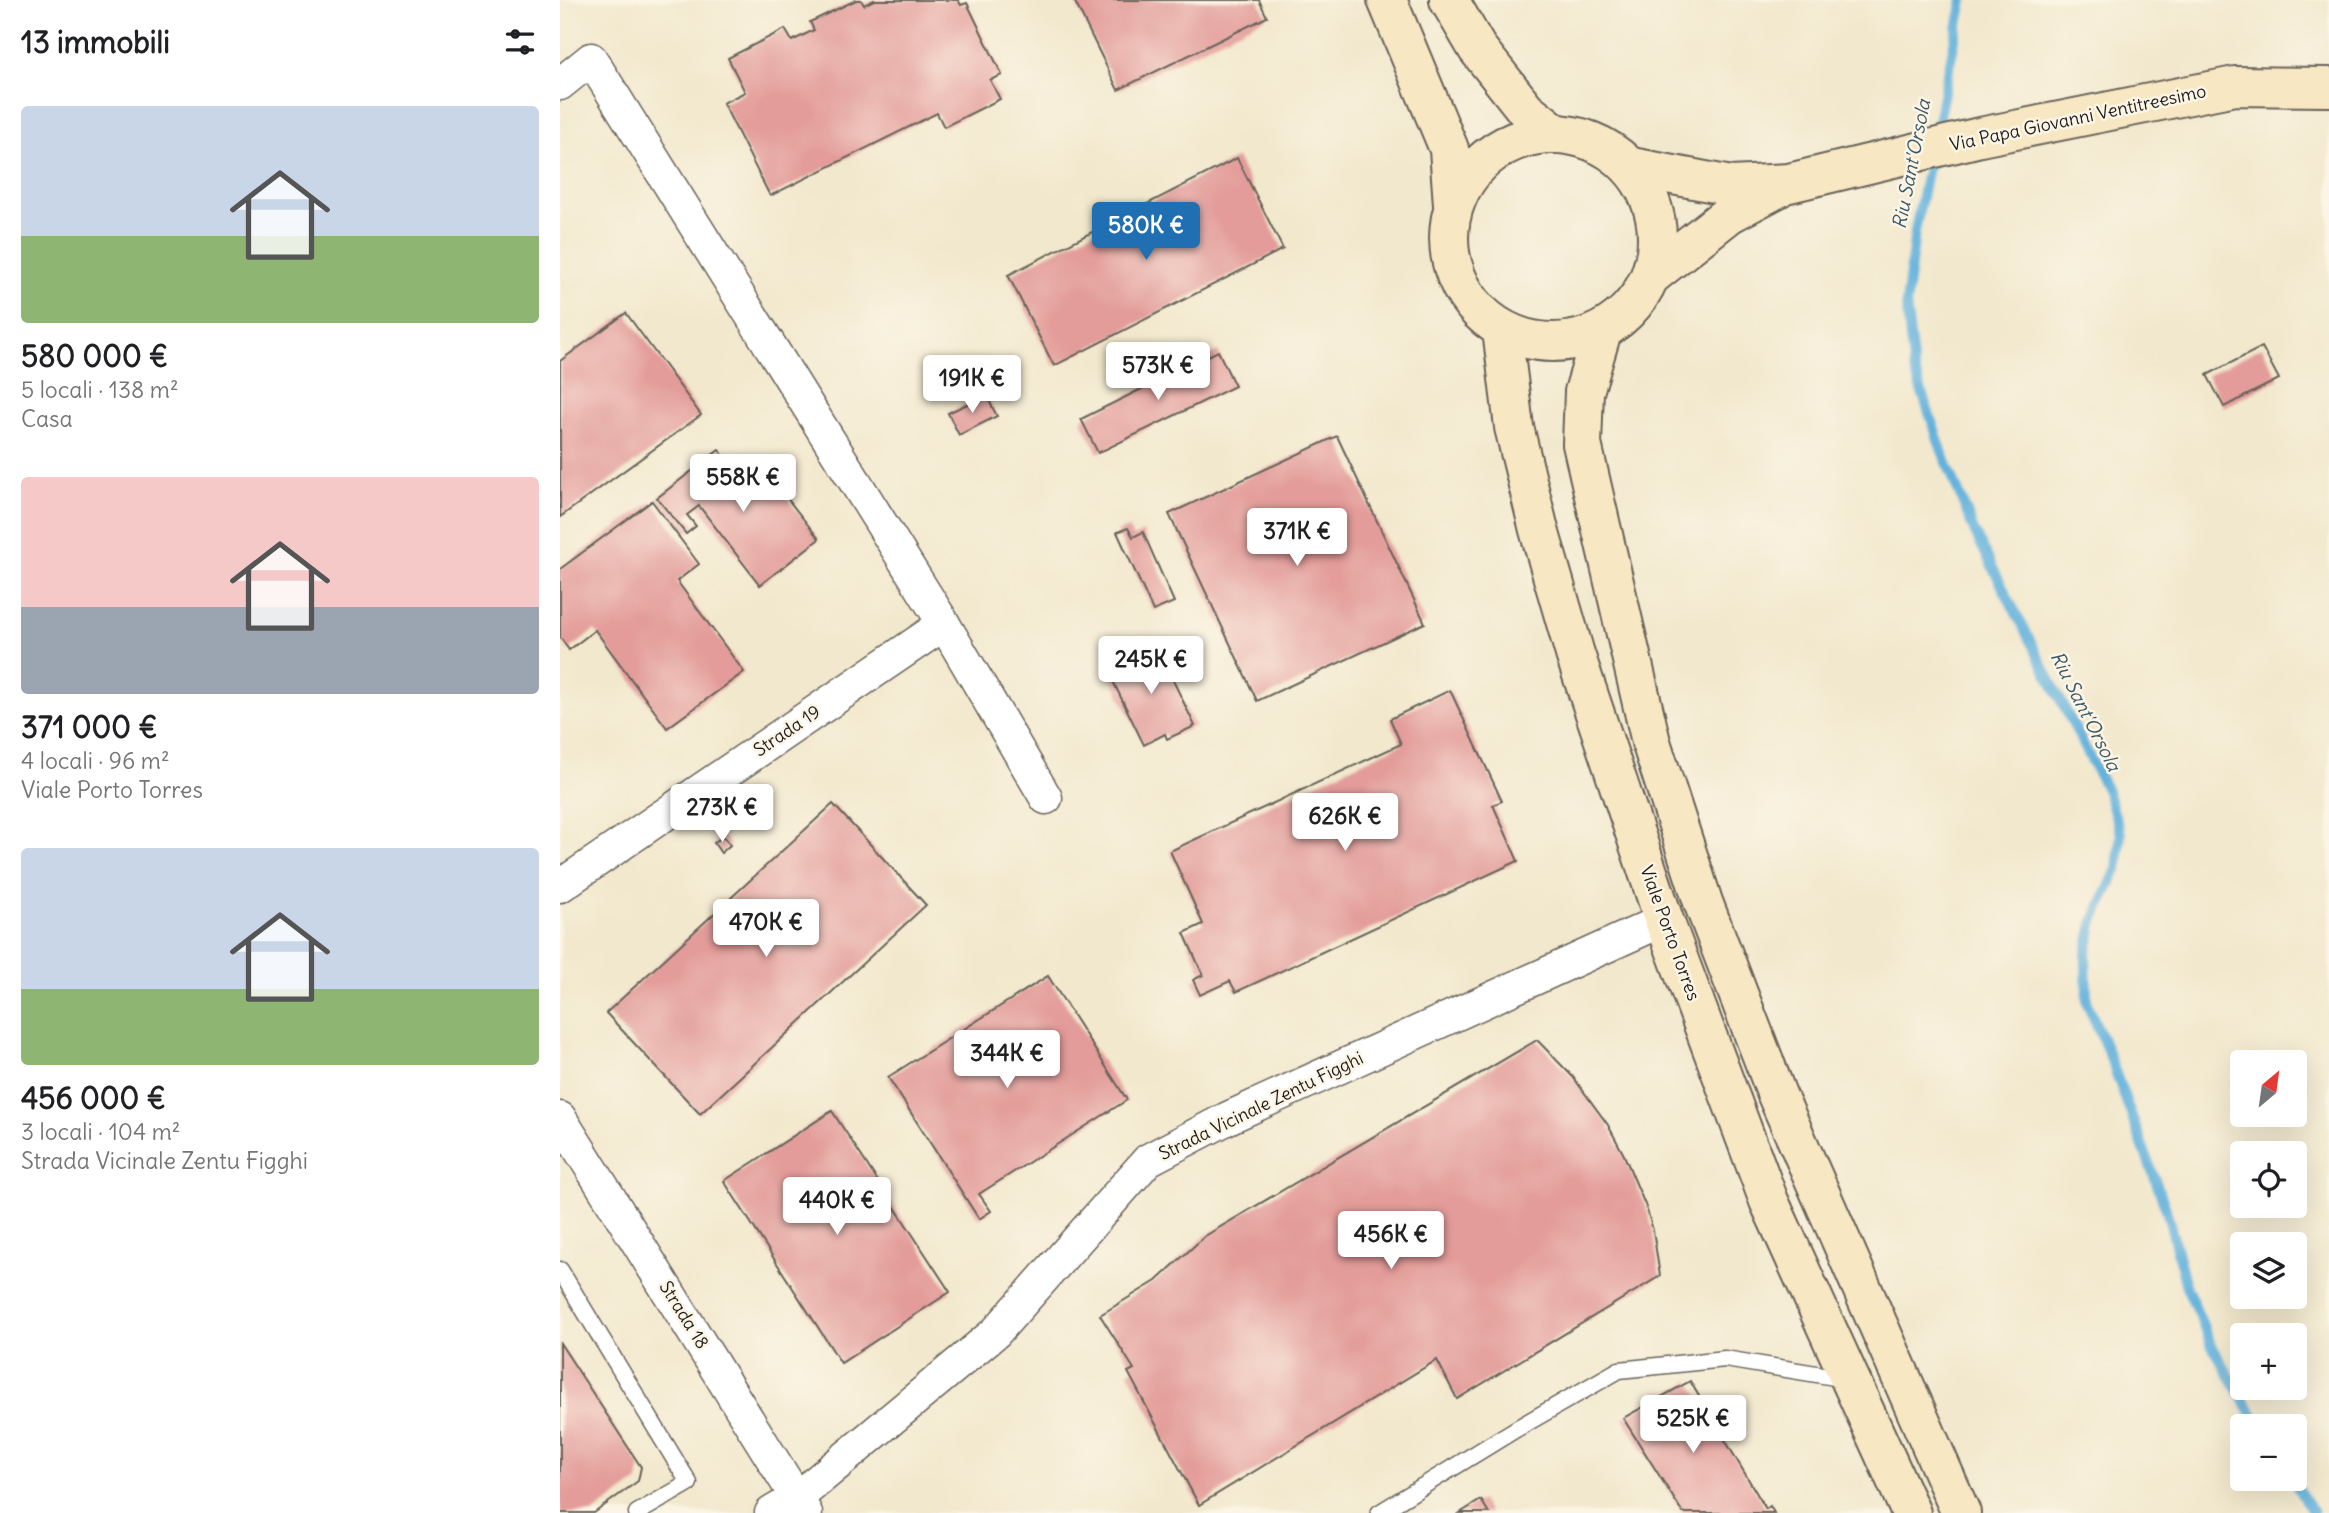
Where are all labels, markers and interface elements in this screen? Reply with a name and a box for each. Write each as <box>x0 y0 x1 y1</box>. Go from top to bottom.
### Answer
text: 13 immobili <box>21 23 170 61</box>
icon: filters <box>501 23 539 61</box>
street label: Via Papa Giovanni Ventitreesimo <box>1948 79 2208 156</box>
water label: Riu Sant'Orsola <box>1887 96 1936 231</box>
icon: home <box>217 152 343 278</box>
pin: 580K € <box>1089 202 1203 262</box>
text: 580K € <box>1108 210 1184 239</box>
text: 580 000 € <box>21 337 168 375</box>
pin: 573K € <box>1101 342 1215 402</box>
text: 573K € <box>1122 350 1194 379</box>
pin: 191K € <box>915 356 1029 415</box>
text: 191K € <box>939 363 1005 392</box>
text: 5 locali · 138 m² <box>21 375 178 404</box>
text: Casa <box>21 404 73 433</box>
pin: 558K € <box>686 454 800 514</box>
text: 558K € <box>706 462 780 491</box>
pin: 371K € <box>1240 508 1354 568</box>
text: 371K € <box>1263 516 1331 545</box>
icon: home <box>217 523 343 649</box>
pin: 245K € <box>1094 636 1208 696</box>
text: 245K € <box>1114 644 1188 673</box>
water label: Riu Sant'Orsola <box>2046 647 2127 776</box>
street label: Strada 19 <box>749 700 825 761</box>
text: 371 000 € <box>21 708 157 746</box>
text: 4 locali · 96 m² <box>21 746 170 775</box>
text: Viale Porto Torres <box>21 775 203 804</box>
pin: 273K € <box>665 784 779 844</box>
text: 273K € <box>686 792 758 821</box>
pin: 626K € <box>1288 794 1402 853</box>
text: 626K € <box>1308 801 1382 830</box>
street label: Viale Porto Torres <box>1635 862 1706 1004</box>
icon: home <box>217 894 343 1020</box>
pin: 470K € <box>709 900 823 959</box>
text: 470K € <box>729 907 803 936</box>
pin: 344K € <box>950 1030 1064 1090</box>
text: 344K € <box>970 1038 1044 1067</box>
street label: Strada Vicinale Zentu Figghi <box>1155 1046 1367 1165</box>
north arrow <box>2230 1050 2306 1127</box>
map controls <box>2230 1050 2307 1491</box>
text: 456 000 € <box>21 1079 166 1117</box>
text: 3 locali · 104 m² <box>21 1117 180 1146</box>
button: locate <box>2230 1141 2307 1218</box>
text: Strada Vicinale Zentu Figghi <box>21 1146 308 1175</box>
pin: 440K € <box>780 1178 894 1237</box>
text: 440K € <box>799 1185 875 1214</box>
pin: 456K € <box>1334 1212 1448 1271</box>
text: 456K € <box>1354 1219 1428 1248</box>
button: layers <box>2230 1232 2307 1309</box>
street label: Strada 18 <box>655 1277 714 1353</box>
button: + <box>2230 1323 2307 1400</box>
pin: 525K € <box>1636 1396 1750 1455</box>
text: 525K € <box>1656 1403 1730 1432</box>
button: − <box>2230 1414 2307 1491</box>

